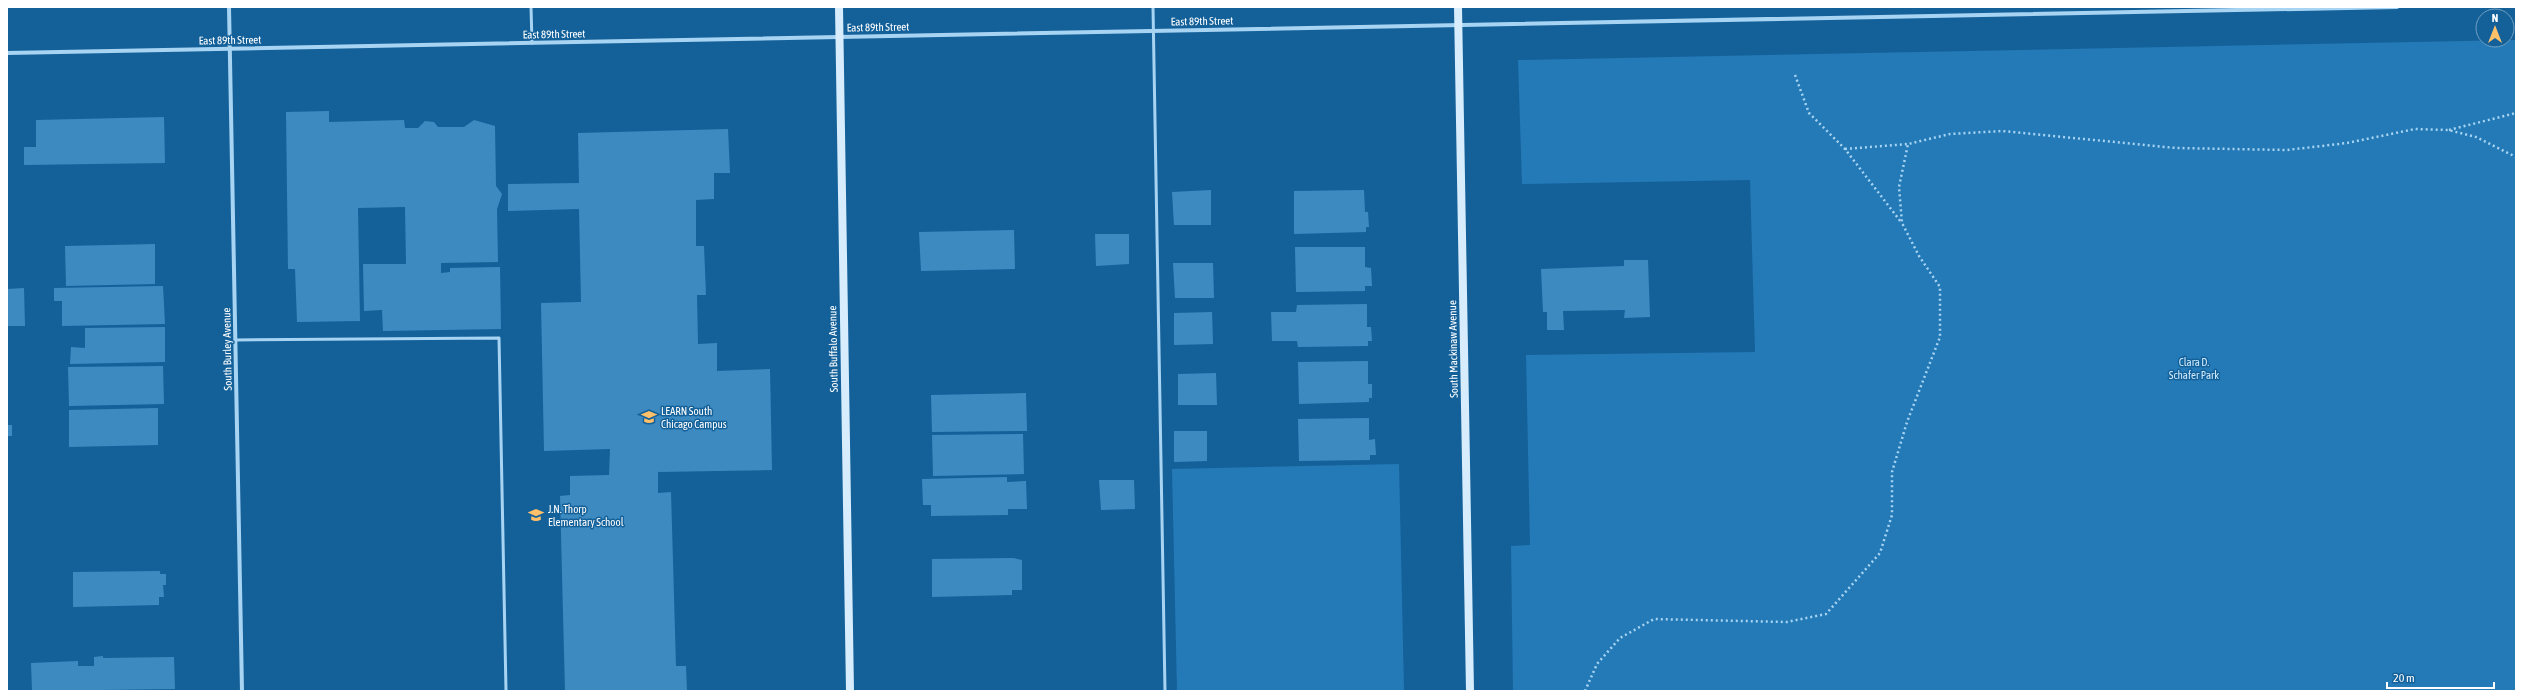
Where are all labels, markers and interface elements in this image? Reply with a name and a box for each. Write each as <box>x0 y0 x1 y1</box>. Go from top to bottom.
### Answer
north arrow <box>2475 8 2515 48</box>
text: N <box>2492 12 2498 24</box>
street label: East 89th Street <box>1170 14 1234 28</box>
street label: East 89th Street <box>846 20 910 34</box>
street label: East 89th Street <box>522 27 586 41</box>
street label: East 89th Street <box>198 33 262 47</box>
street label: South Mackinaw Avenue <box>1446 300 1460 398</box>
street label: South Buffalo Avenue <box>826 306 840 392</box>
street label: South Burley Avenue <box>220 307 234 391</box>
park label: Clara D. Schafer Park <box>2169 356 2219 381</box>
place label: LEARN South Chicago Campus <box>661 405 727 430</box>
school or university icon: LEARN South Chicago Campus <box>640 408 658 426</box>
place label: J.N. Thorp Elementary School <box>548 503 624 528</box>
school or university icon: J.N. Thorp Elementary School <box>527 506 545 524</box>
scale bar <box>2387 664 2494 690</box>
text: 20 m <box>2393 671 2415 685</box>

